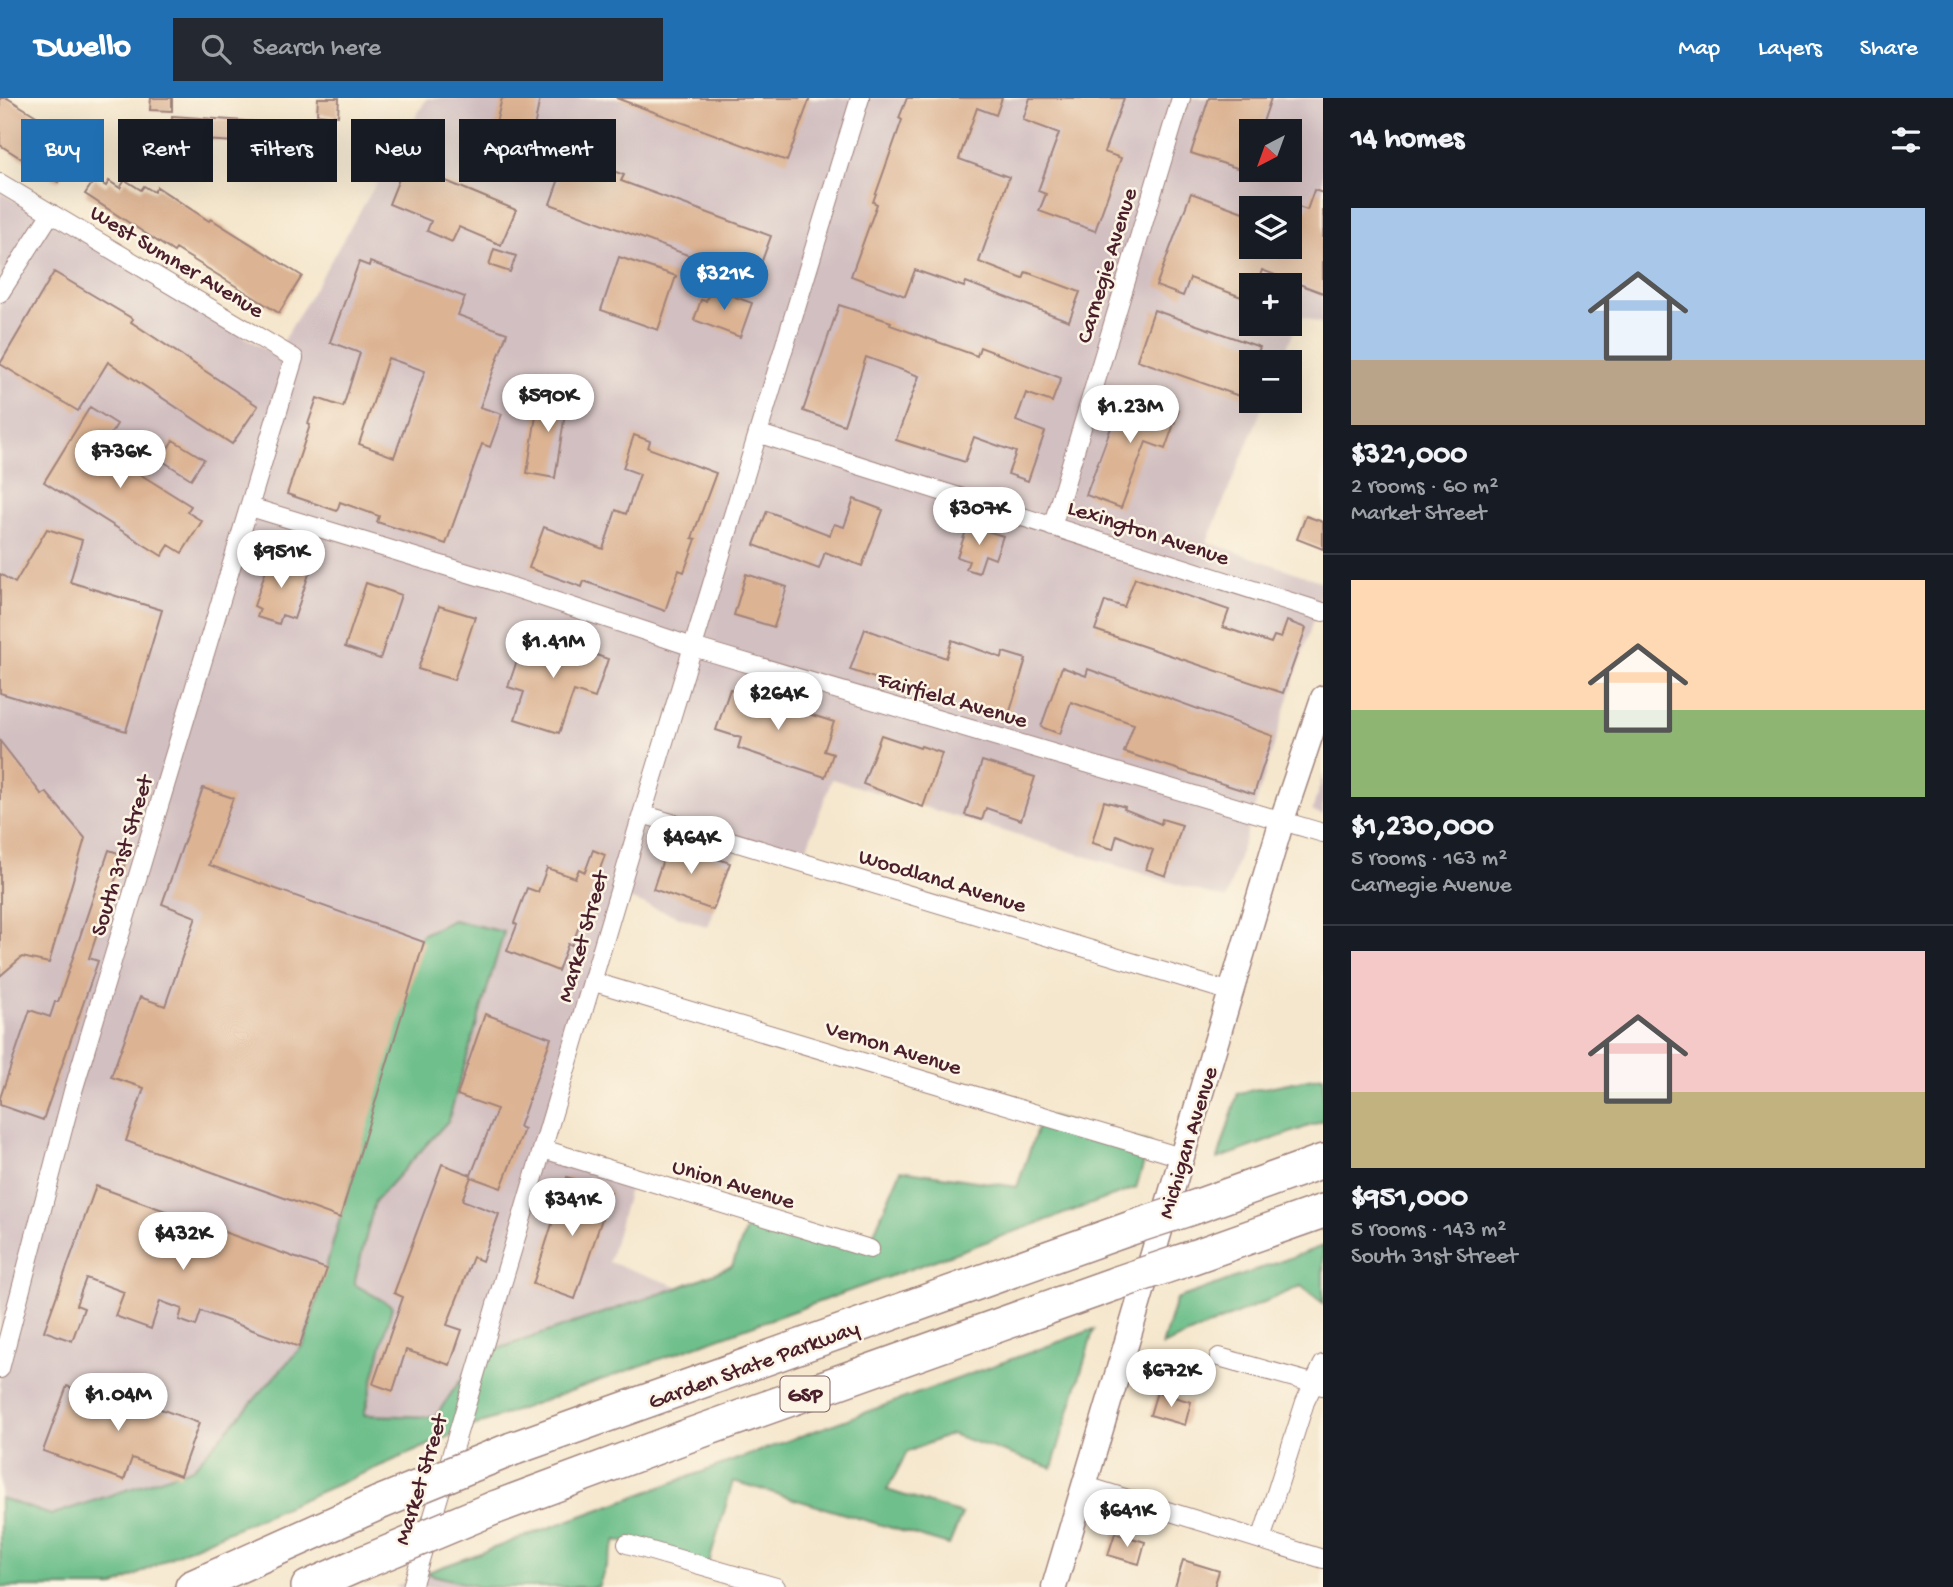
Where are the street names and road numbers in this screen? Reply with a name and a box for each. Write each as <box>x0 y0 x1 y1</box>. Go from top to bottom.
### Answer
street label: Carnegie Avenue <box>1072 184 1145 347</box>
street label: West Sumner Avenue <box>84 200 269 326</box>
street label: Lexington Avenue <box>1064 495 1233 574</box>
street label: Fairfield Avenue <box>873 667 1031 736</box>
street label: South 31st Street <box>86 771 161 940</box>
street label: Woodland Avenue <box>855 844 1030 921</box>
street label: Market Street <box>553 867 616 1006</box>
street label: Vernon Avenue <box>821 1016 966 1083</box>
street label: Michigan Avenue <box>1153 1063 1226 1222</box>
street label: Union Avenue <box>668 1154 799 1217</box>
street label: Garden State Parkway <box>645 1316 863 1417</box>
road number: GSP <box>780 1376 830 1412</box>
street label: Market Street <box>390 1410 455 1549</box>

